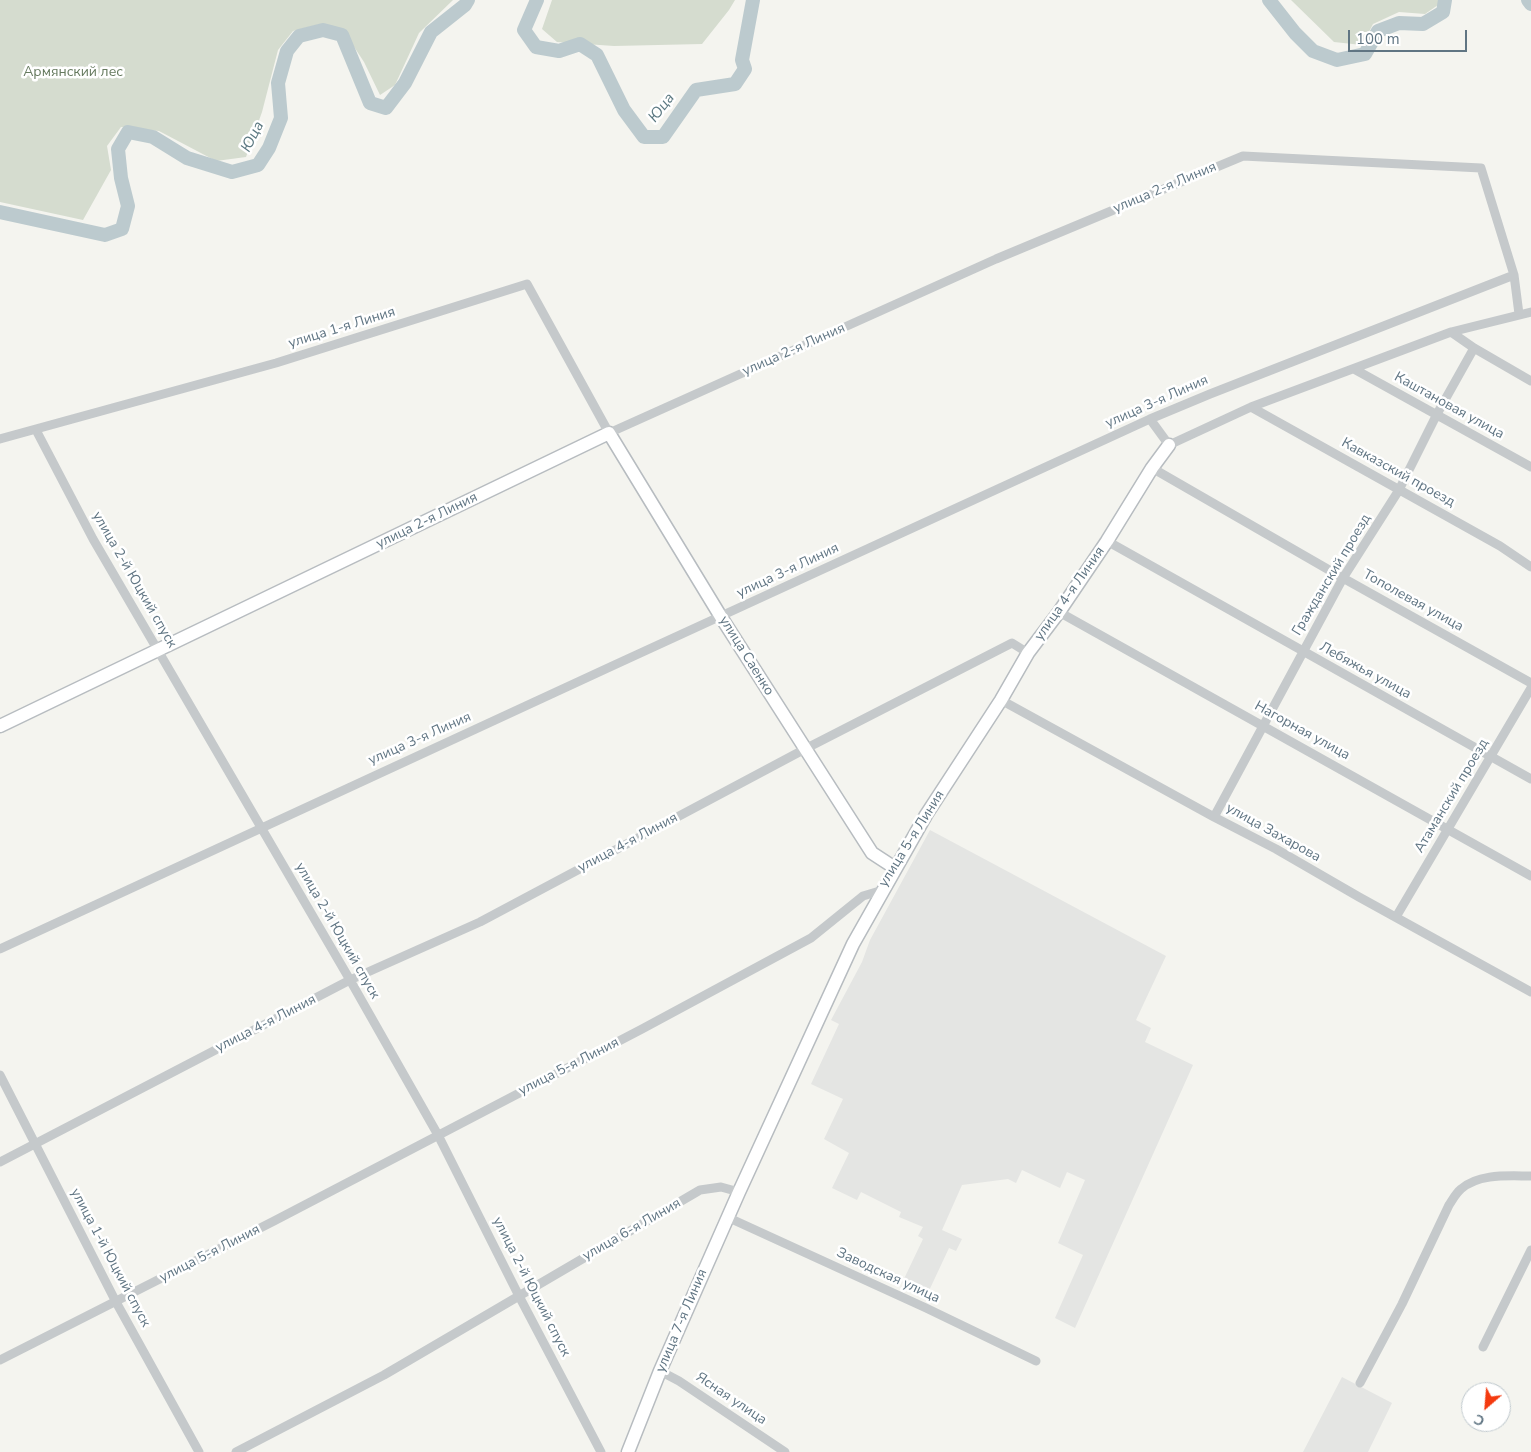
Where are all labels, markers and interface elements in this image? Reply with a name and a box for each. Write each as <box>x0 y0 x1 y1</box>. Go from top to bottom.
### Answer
scale bar <box>1351 20 1470 52</box>
text: 100 m <box>1356 29 1400 49</box>
park label: Армянский лес <box>23 65 123 81</box>
water label: Юца <box>645 90 679 126</box>
water label: Юца <box>238 119 268 155</box>
street label: улица 2-я Линия <box>1111 159 1219 217</box>
street label: улица 1-я Линия <box>287 304 397 352</box>
street label: улица 2-я Линия <box>740 320 848 380</box>
street label: Каштановая улица <box>1391 369 1507 443</box>
street label: улица 3-я Линия <box>1103 372 1211 432</box>
street label: Кавказский проезд <box>1338 435 1458 511</box>
street label: улица 2-я Линия <box>374 489 480 553</box>
street label: улица 2-й Юцкий спуск <box>88 509 180 651</box>
street label: Гражданский проезд <box>1289 511 1375 639</box>
street label: улица 3-я Линия <box>734 540 842 602</box>
street label: улица 4-я Линия <box>1031 544 1109 644</box>
street label: Тополевая улица <box>1360 566 1466 636</box>
street label: улица Саенко <box>715 613 777 699</box>
street label: Лебяжья улица <box>1316 639 1414 703</box>
street label: Нагорная улица <box>1251 698 1353 764</box>
street label: улица 3-я Линия <box>366 709 474 769</box>
street label: Атаманский проезд <box>1411 736 1493 856</box>
street label: улица 5-я Линия <box>876 788 948 890</box>
street label: улица Захарова <box>1223 800 1323 866</box>
street label: улица 4-я Линия <box>575 810 681 876</box>
street label: улица 2-й Юцкий спуск <box>291 860 383 1002</box>
street label: улица 4-я Линия <box>213 991 319 1057</box>
street label: улица 5-я Линия <box>516 1034 622 1100</box>
street label: улица 1-й Юцкий спуск <box>66 1186 154 1330</box>
street label: улица 6-я Линия <box>580 1195 684 1265</box>
street label: улица 2-й Юцкий спуск <box>488 1214 574 1360</box>
street label: улица 5-я Линия <box>157 1221 263 1287</box>
street label: Заводская улица <box>834 1245 942 1307</box>
street label: улица 7-я Линия <box>653 1267 711 1375</box>
street label: Ясная улица <box>692 1369 770 1429</box>
north arrow <box>1461 1382 1511 1432</box>
text: С <box>1471 1409 1488 1431</box>

